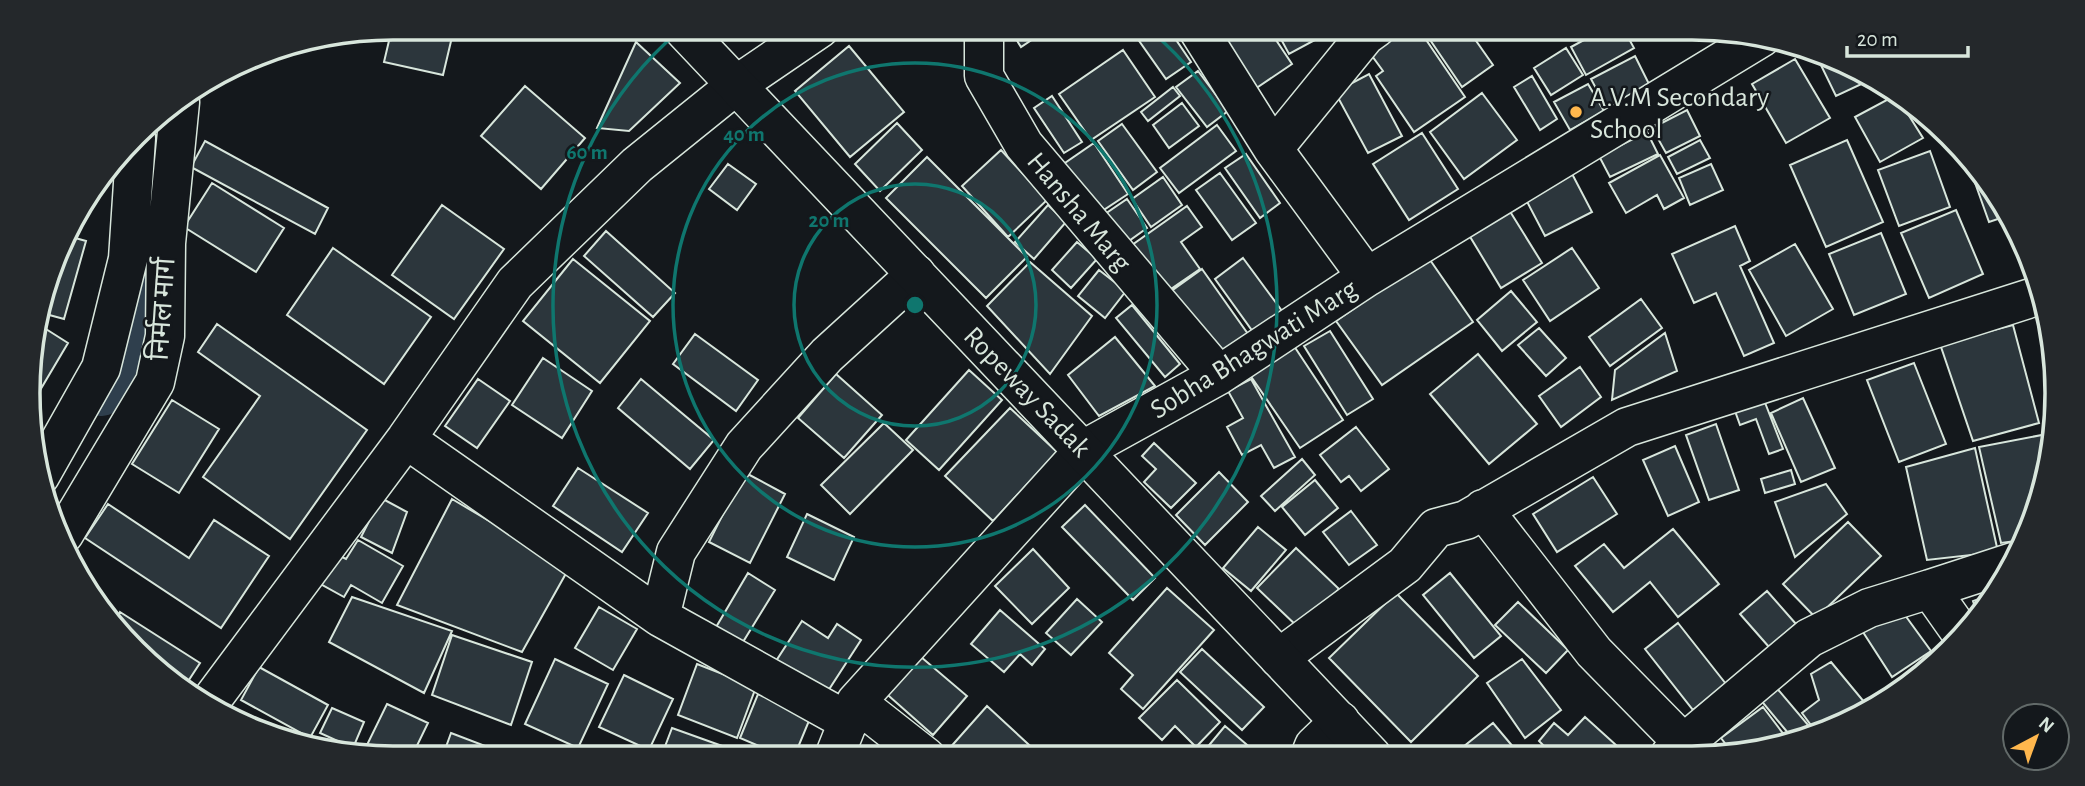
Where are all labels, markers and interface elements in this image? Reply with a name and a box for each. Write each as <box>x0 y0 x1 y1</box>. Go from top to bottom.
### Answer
scale bar <box>1847 14 1968 58</box>
text: 20 m <box>1857 29 1898 50</box>
place label: A.V.M Secondary School <box>1590 84 1769 144</box>
marker: A.V.M Secondary School <box>1568 104 1584 120</box>
text: 40 m <box>723 124 765 145</box>
text: 60 m <box>566 142 608 163</box>
street label: Hansha Marg <box>1021 148 1136 277</box>
text: 20 m <box>809 210 849 231</box>
street label: निर्मल मार्ग <box>141 255 181 361</box>
street label: Sobha Bhagwati Marg <box>1146 275 1363 425</box>
centre of rings <box>903 293 927 317</box>
street label: Ropeway Sadak <box>958 322 1095 463</box>
north arrow <box>2001 702 2071 772</box>
text: N <box>2035 714 2057 737</box>

